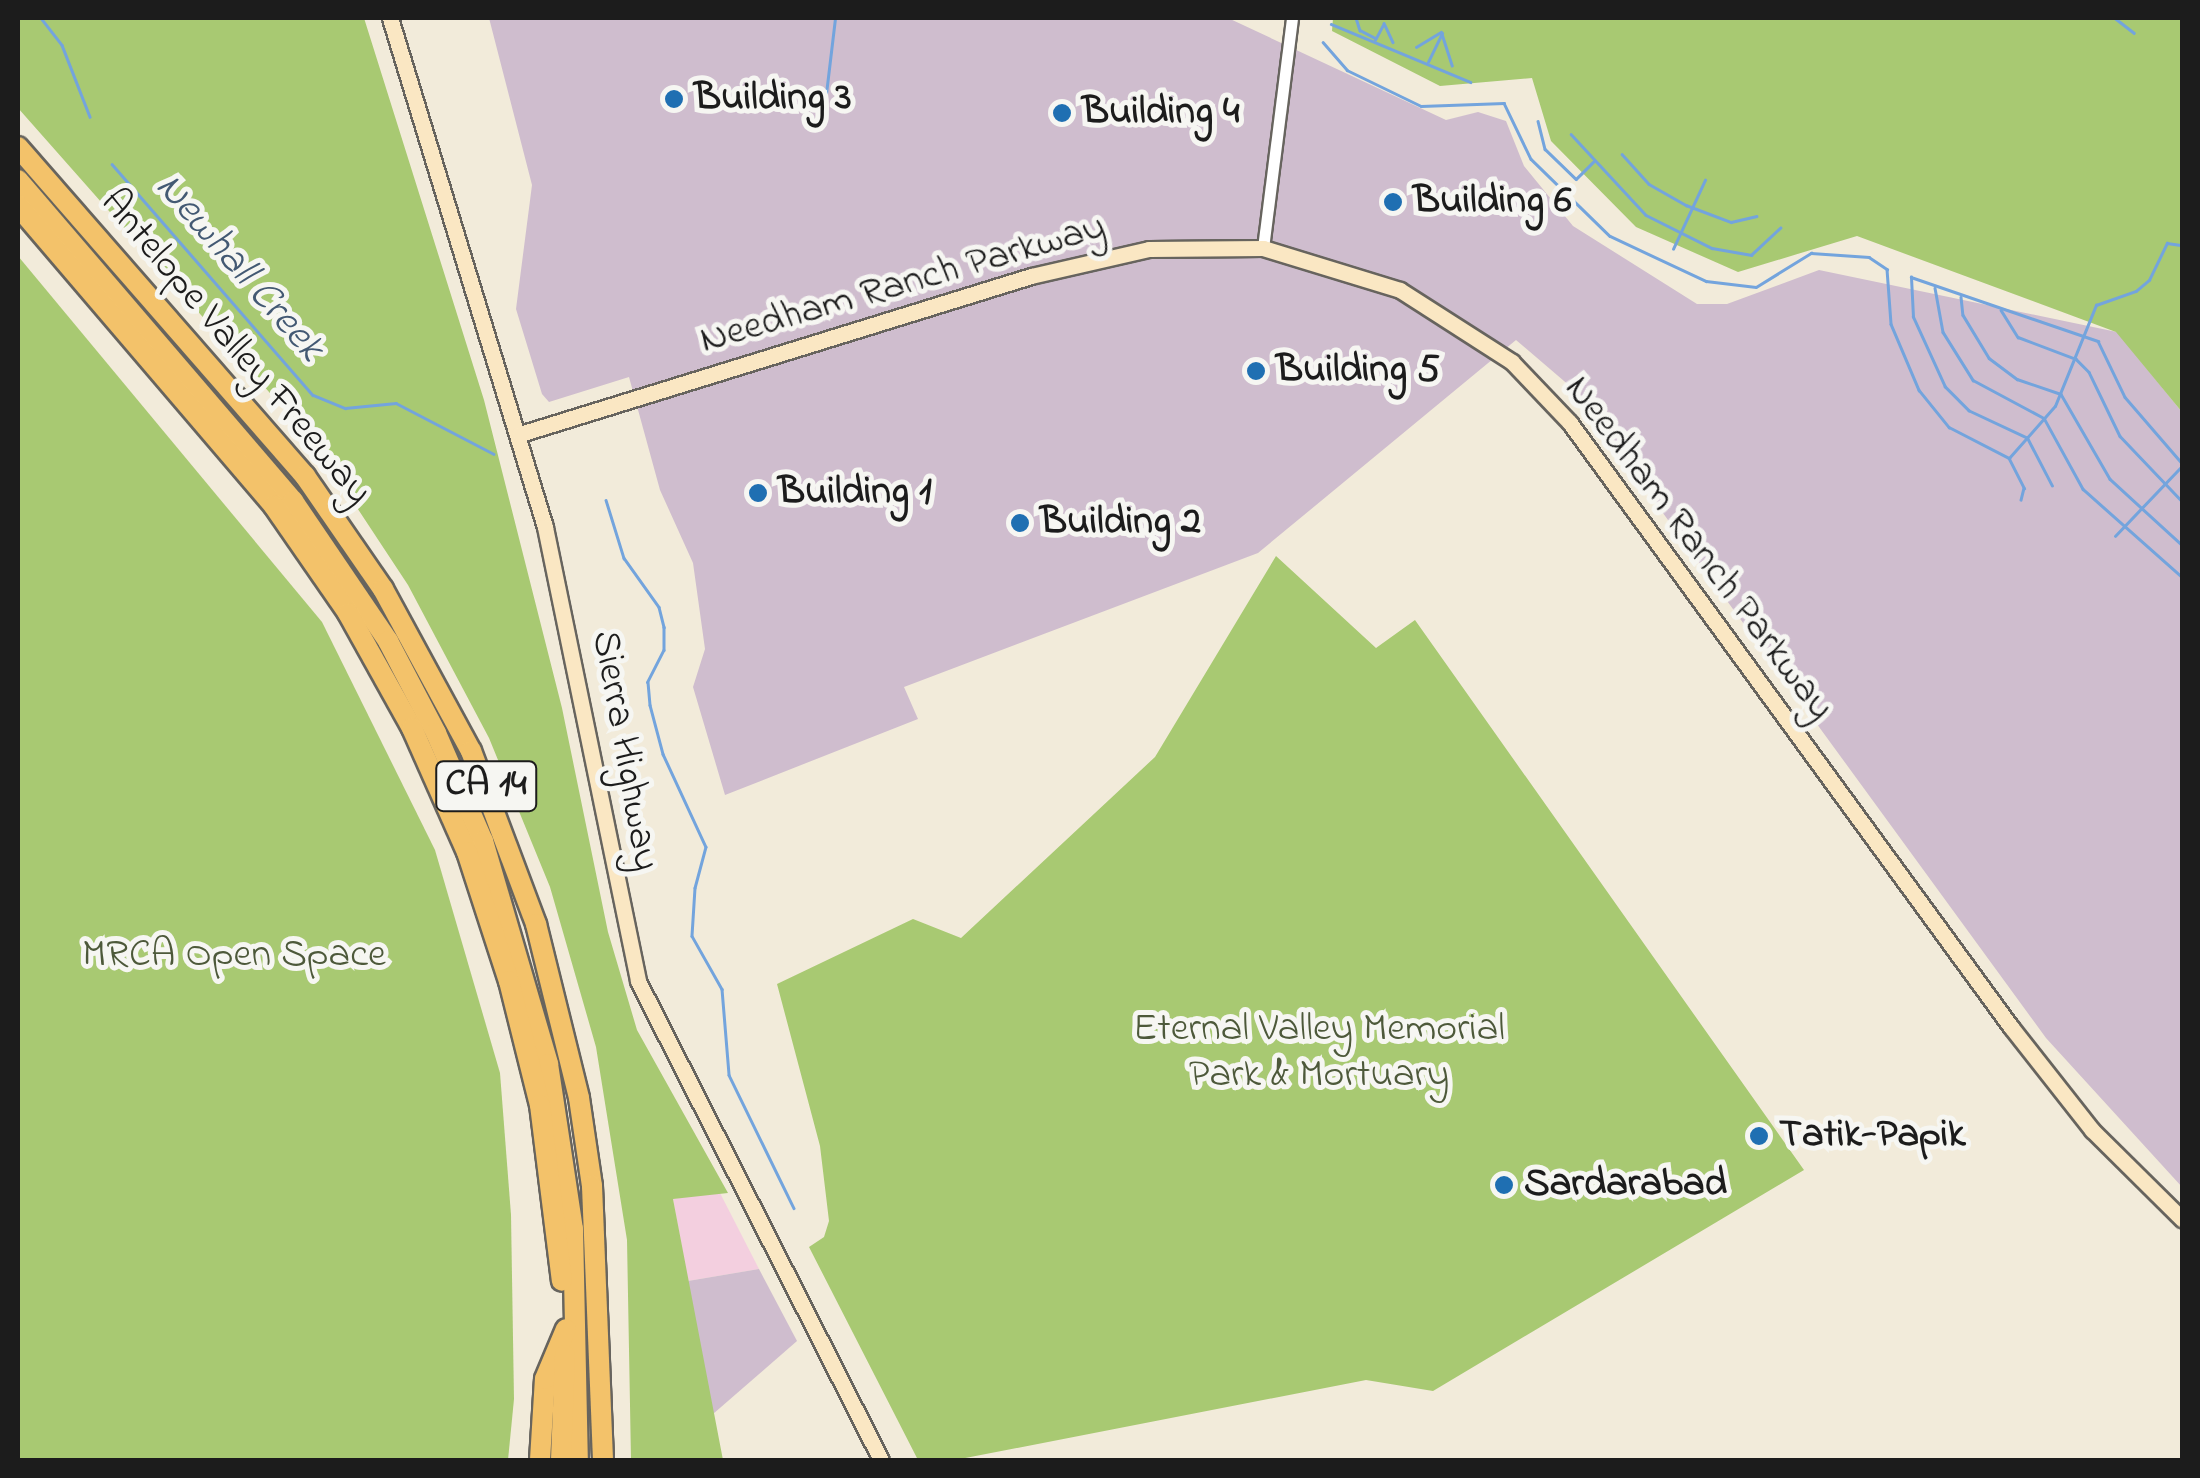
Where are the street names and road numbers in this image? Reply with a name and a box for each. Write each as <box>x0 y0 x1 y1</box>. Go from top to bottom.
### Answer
street label: Antelope Valley Freeway <box>89 180 381 516</box>
street label: Needham Ranch Parkway <box>695 204 1111 366</box>
street label: Needham Ranch Parkway <box>1553 367 1843 731</box>
street label: Sierra Highway <box>579 627 669 875</box>
road number: CA 14 <box>434 753 538 819</box>

